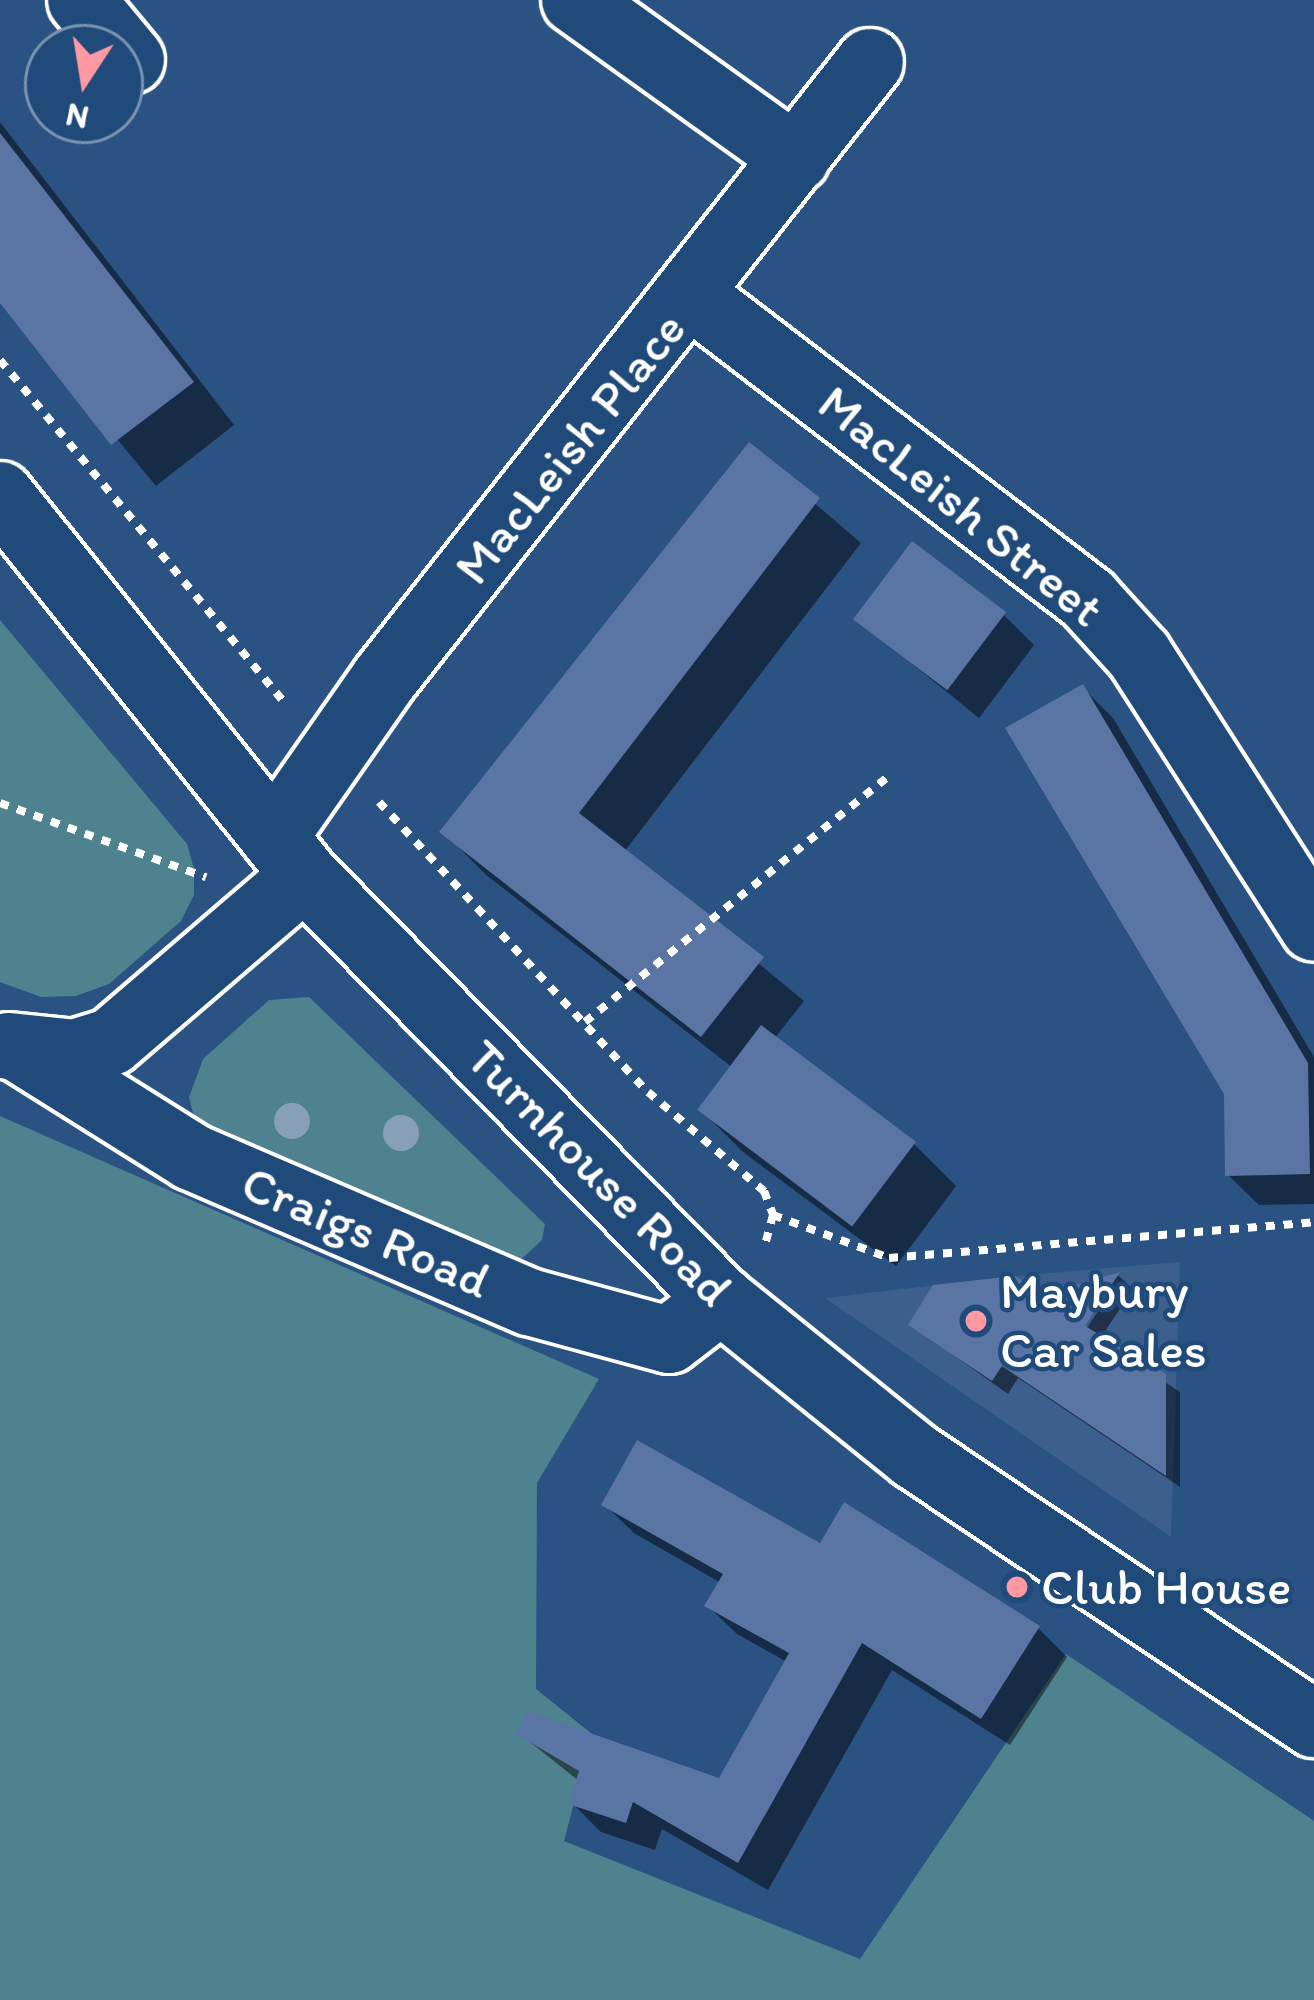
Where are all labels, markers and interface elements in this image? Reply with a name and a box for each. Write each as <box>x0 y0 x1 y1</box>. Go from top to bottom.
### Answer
north arrow <box>24 24 144 144</box>
text: N <box>62 95 92 138</box>
street label: MacLeish Place <box>442 300 698 596</box>
street label: MacLeish Street <box>806 372 1116 640</box>
street label: Turnhouse Road <box>454 1028 744 1318</box>
street label: Craigs Road <box>233 1153 499 1311</box>
place label: Maybury Car Sales <box>1000 1261 1208 1381</box>
marker: Maybury Car Sales <box>963 1308 989 1334</box>
place label: Club House <box>1041 1556 1291 1618</box>
marker: Club House <box>1004 1574 1030 1600</box>

